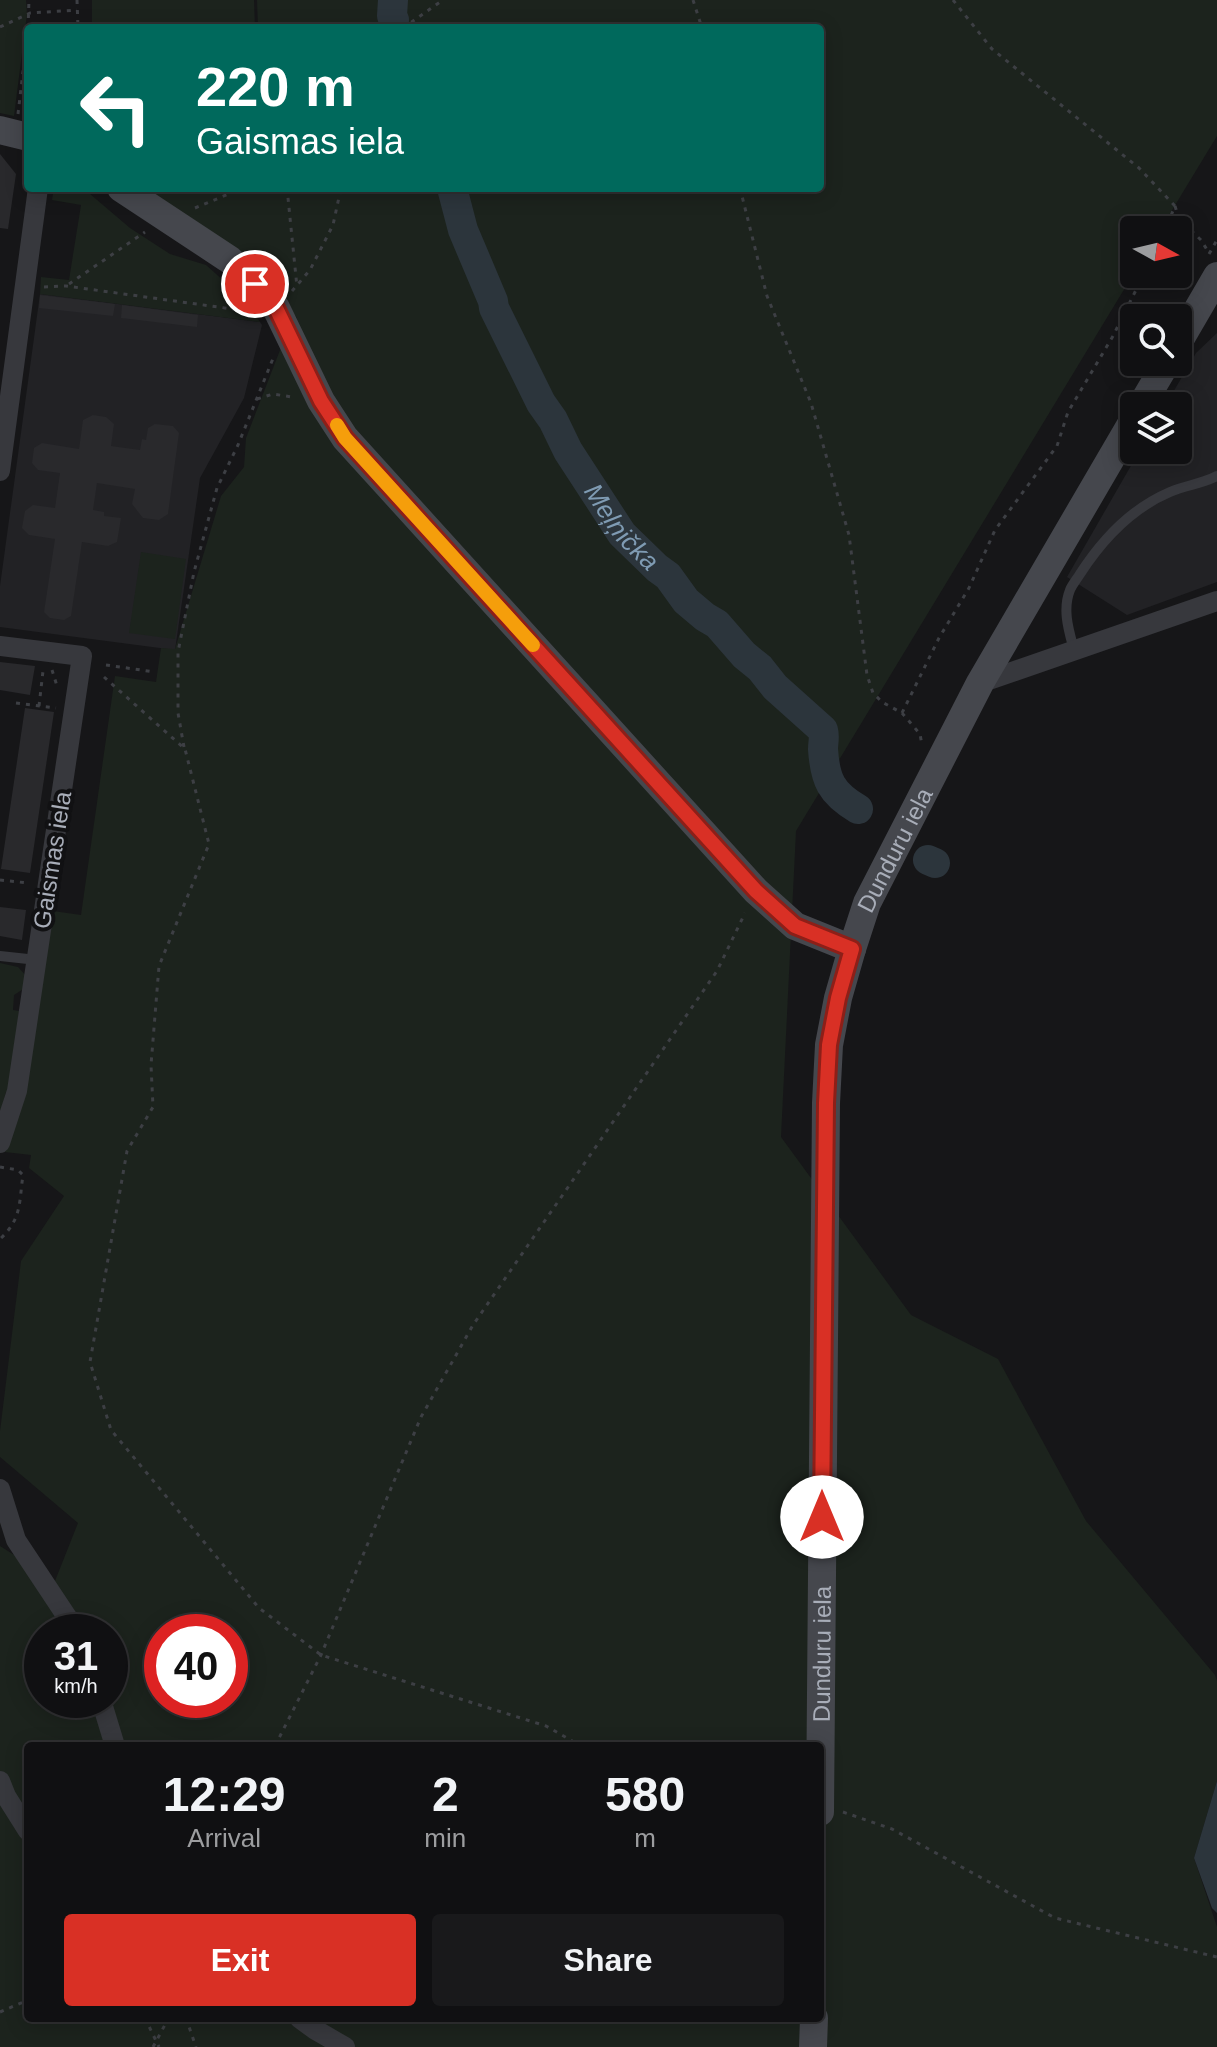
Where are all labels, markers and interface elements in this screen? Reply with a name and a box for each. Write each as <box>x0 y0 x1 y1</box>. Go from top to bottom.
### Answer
text: 220 m <box>196 55 355 118</box>
icon: left <box>64 56 168 160</box>
text: Gaismas iela <box>196 121 404 162</box>
north arrow <box>1120 216 1192 288</box>
map controls <box>1120 216 1192 464</box>
pin <box>221 250 289 318</box>
icon: arrive <box>233 262 277 306</box>
button: search <box>1120 304 1192 376</box>
button: layers <box>1120 392 1192 464</box>
water label: Meļņička <box>578 478 665 576</box>
street label: Dunduru iela <box>851 783 938 917</box>
street label: Gaismas iela <box>28 789 76 931</box>
position arrow <box>780 1475 864 1559</box>
street label: Dunduru iela <box>807 1585 835 1722</box>
speed limit sign: 40 <box>144 1614 248 1718</box>
text: 31 <box>54 1634 98 1678</box>
text: km/h <box>54 1675 98 1697</box>
text: 12:29 <box>163 1768 286 1821</box>
text: 2 <box>432 1768 459 1821</box>
text: 580 <box>605 1768 685 1821</box>
text: Arrival <box>187 1823 261 1853</box>
text: min <box>424 1823 466 1853</box>
text: m <box>634 1823 656 1853</box>
button: Exit <box>64 1914 416 2006</box>
button: Share <box>432 1914 784 2006</box>

